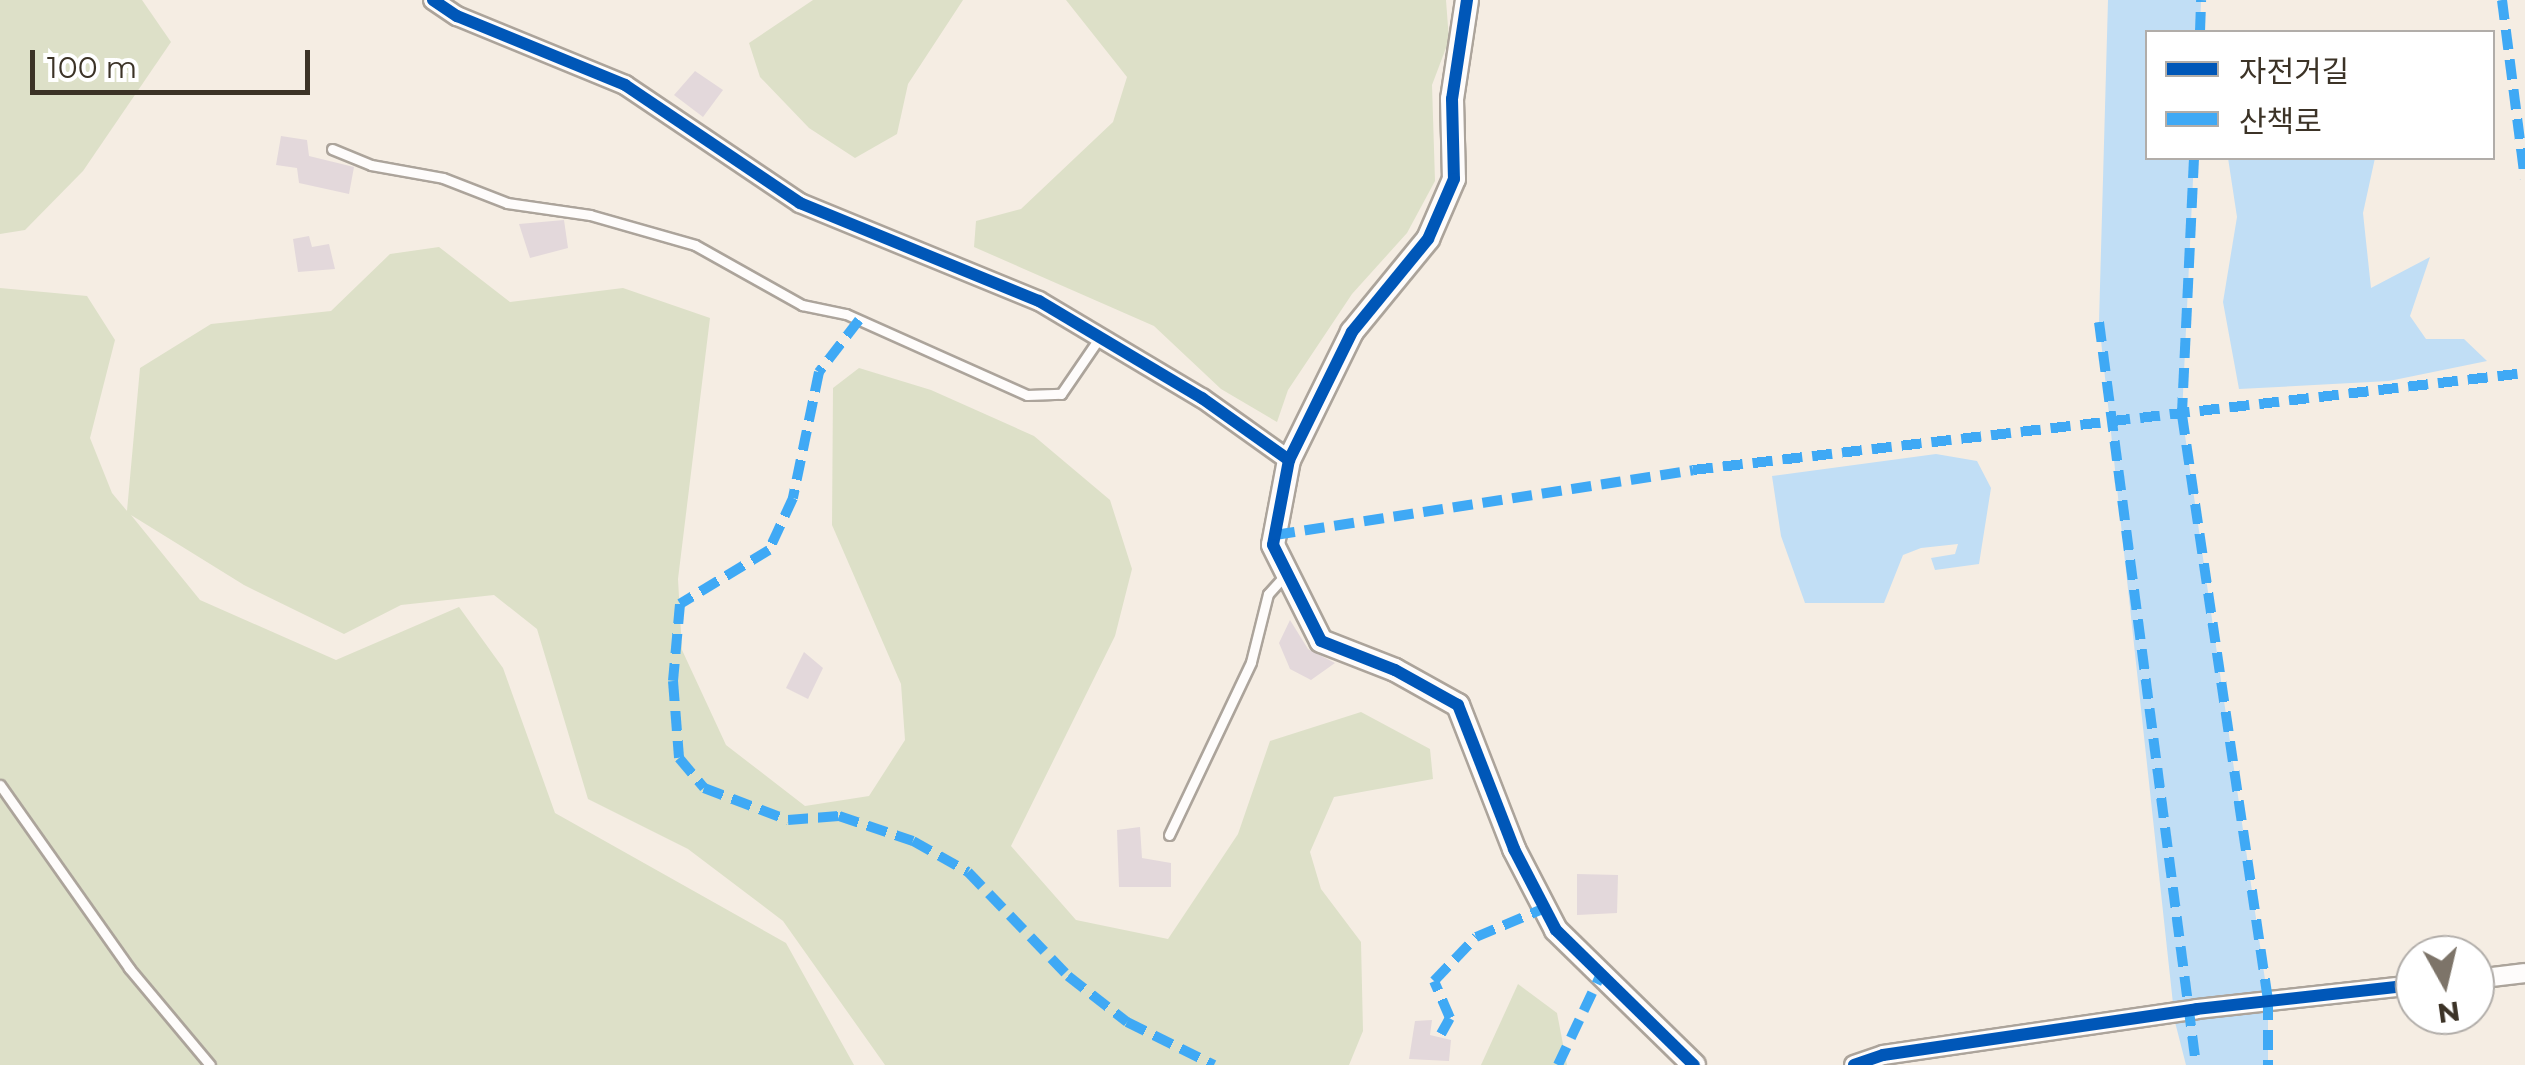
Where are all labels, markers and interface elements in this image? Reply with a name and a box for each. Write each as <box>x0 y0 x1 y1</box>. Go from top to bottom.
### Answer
scale bar <box>35 30 315 92</box>
legend <box>2145 30 2495 160</box>
text: 100 m <box>47 49 137 86</box>
text: 자전거길 <box>2239 53 2349 90</box>
text: 산책로 <box>2239 103 2322 140</box>
north arrow <box>2395 935 2495 1035</box>
text: N <box>2435 994 2462 1031</box>

